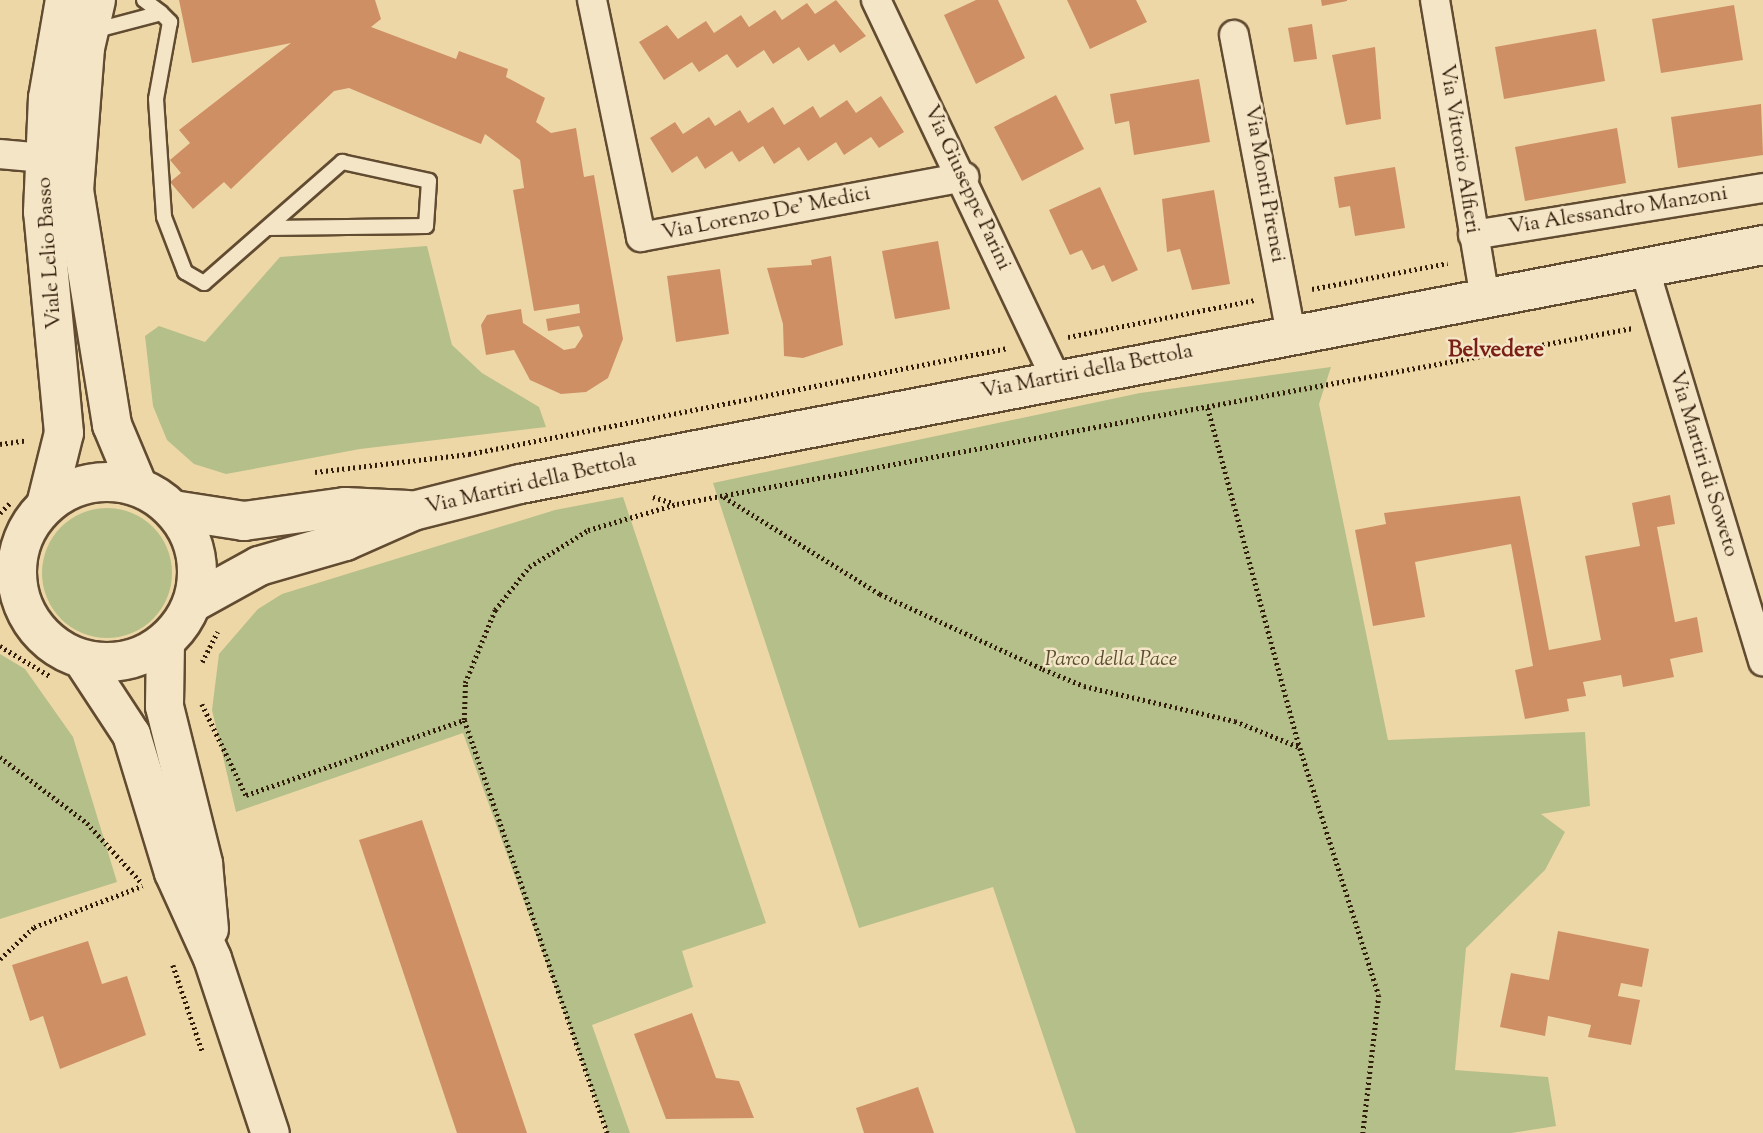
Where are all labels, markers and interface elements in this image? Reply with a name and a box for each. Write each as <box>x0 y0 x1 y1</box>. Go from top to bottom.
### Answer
street label: Via Vittorio Alfieri <box>1433 63 1485 235</box>
street label: Via Giuseppe Parini <box>918 101 1016 275</box>
street label: Via Monti Pirenei <box>1238 103 1290 265</box>
street label: Viale Lelio Basso <box>32 176 68 330</box>
street label: Via Lorenzo De' Medici <box>660 181 872 247</box>
street label: Via Alessandro Manzoni <box>1507 181 1729 241</box>
district label: Belvedere <box>1448 337 1544 365</box>
street label: Via Martiri della Bettola <box>979 339 1195 405</box>
street label: Via Martiri di Soweto <box>1663 368 1743 560</box>
street label: Via Martiri della Bettola <box>423 448 639 520</box>
park label: Parco della Pace <box>1045 647 1177 673</box>

